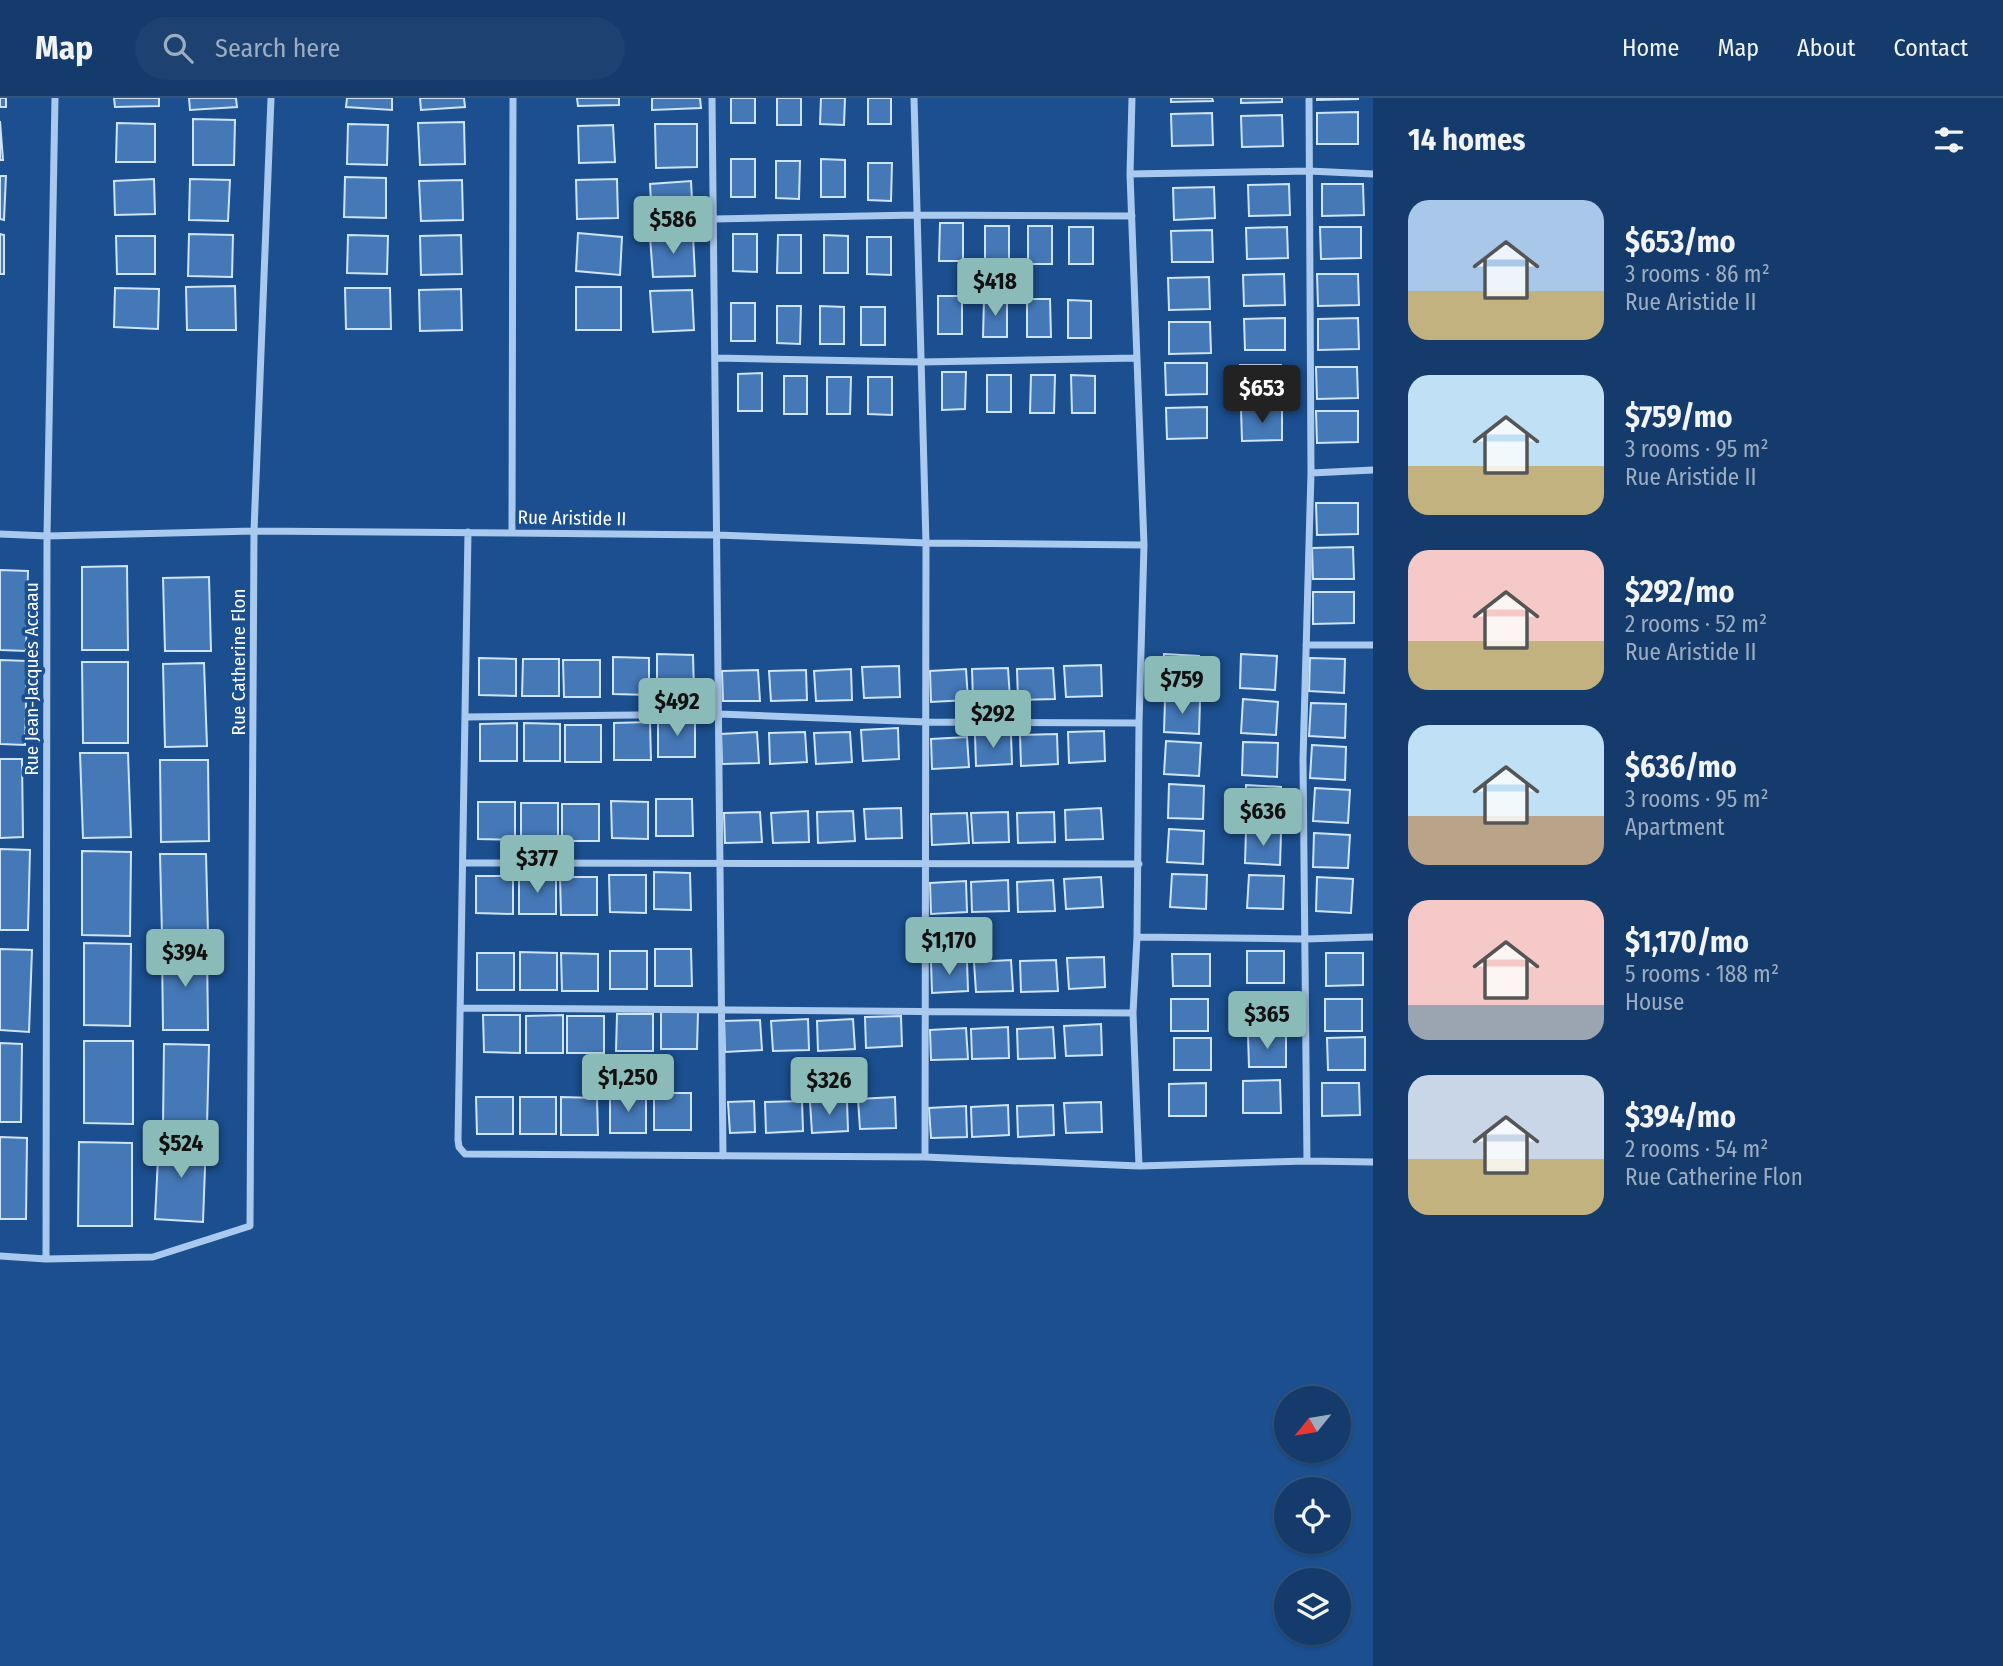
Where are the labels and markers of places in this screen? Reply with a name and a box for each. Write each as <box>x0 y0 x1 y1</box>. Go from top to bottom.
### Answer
pin: $586 <box>632 197 714 256</box>
pin: $418 <box>954 258 1036 318</box>
pin: $653 <box>1221 366 1303 425</box>
pin: $759 <box>1141 656 1223 716</box>
pin: $492 <box>636 678 718 738</box>
pin: $292 <box>952 690 1034 750</box>
pin: $636 <box>1222 788 1304 848</box>
pin: $377 <box>496 836 578 895</box>
pin: $1,170 <box>892 918 1006 977</box>
pin: $394 <box>144 930 226 989</box>
pin: $365 <box>1226 992 1308 1051</box>
pin: $1,250 <box>571 1054 685 1114</box>
pin: $326 <box>788 1058 870 1117</box>
pin: $524 <box>140 1121 222 1180</box>

